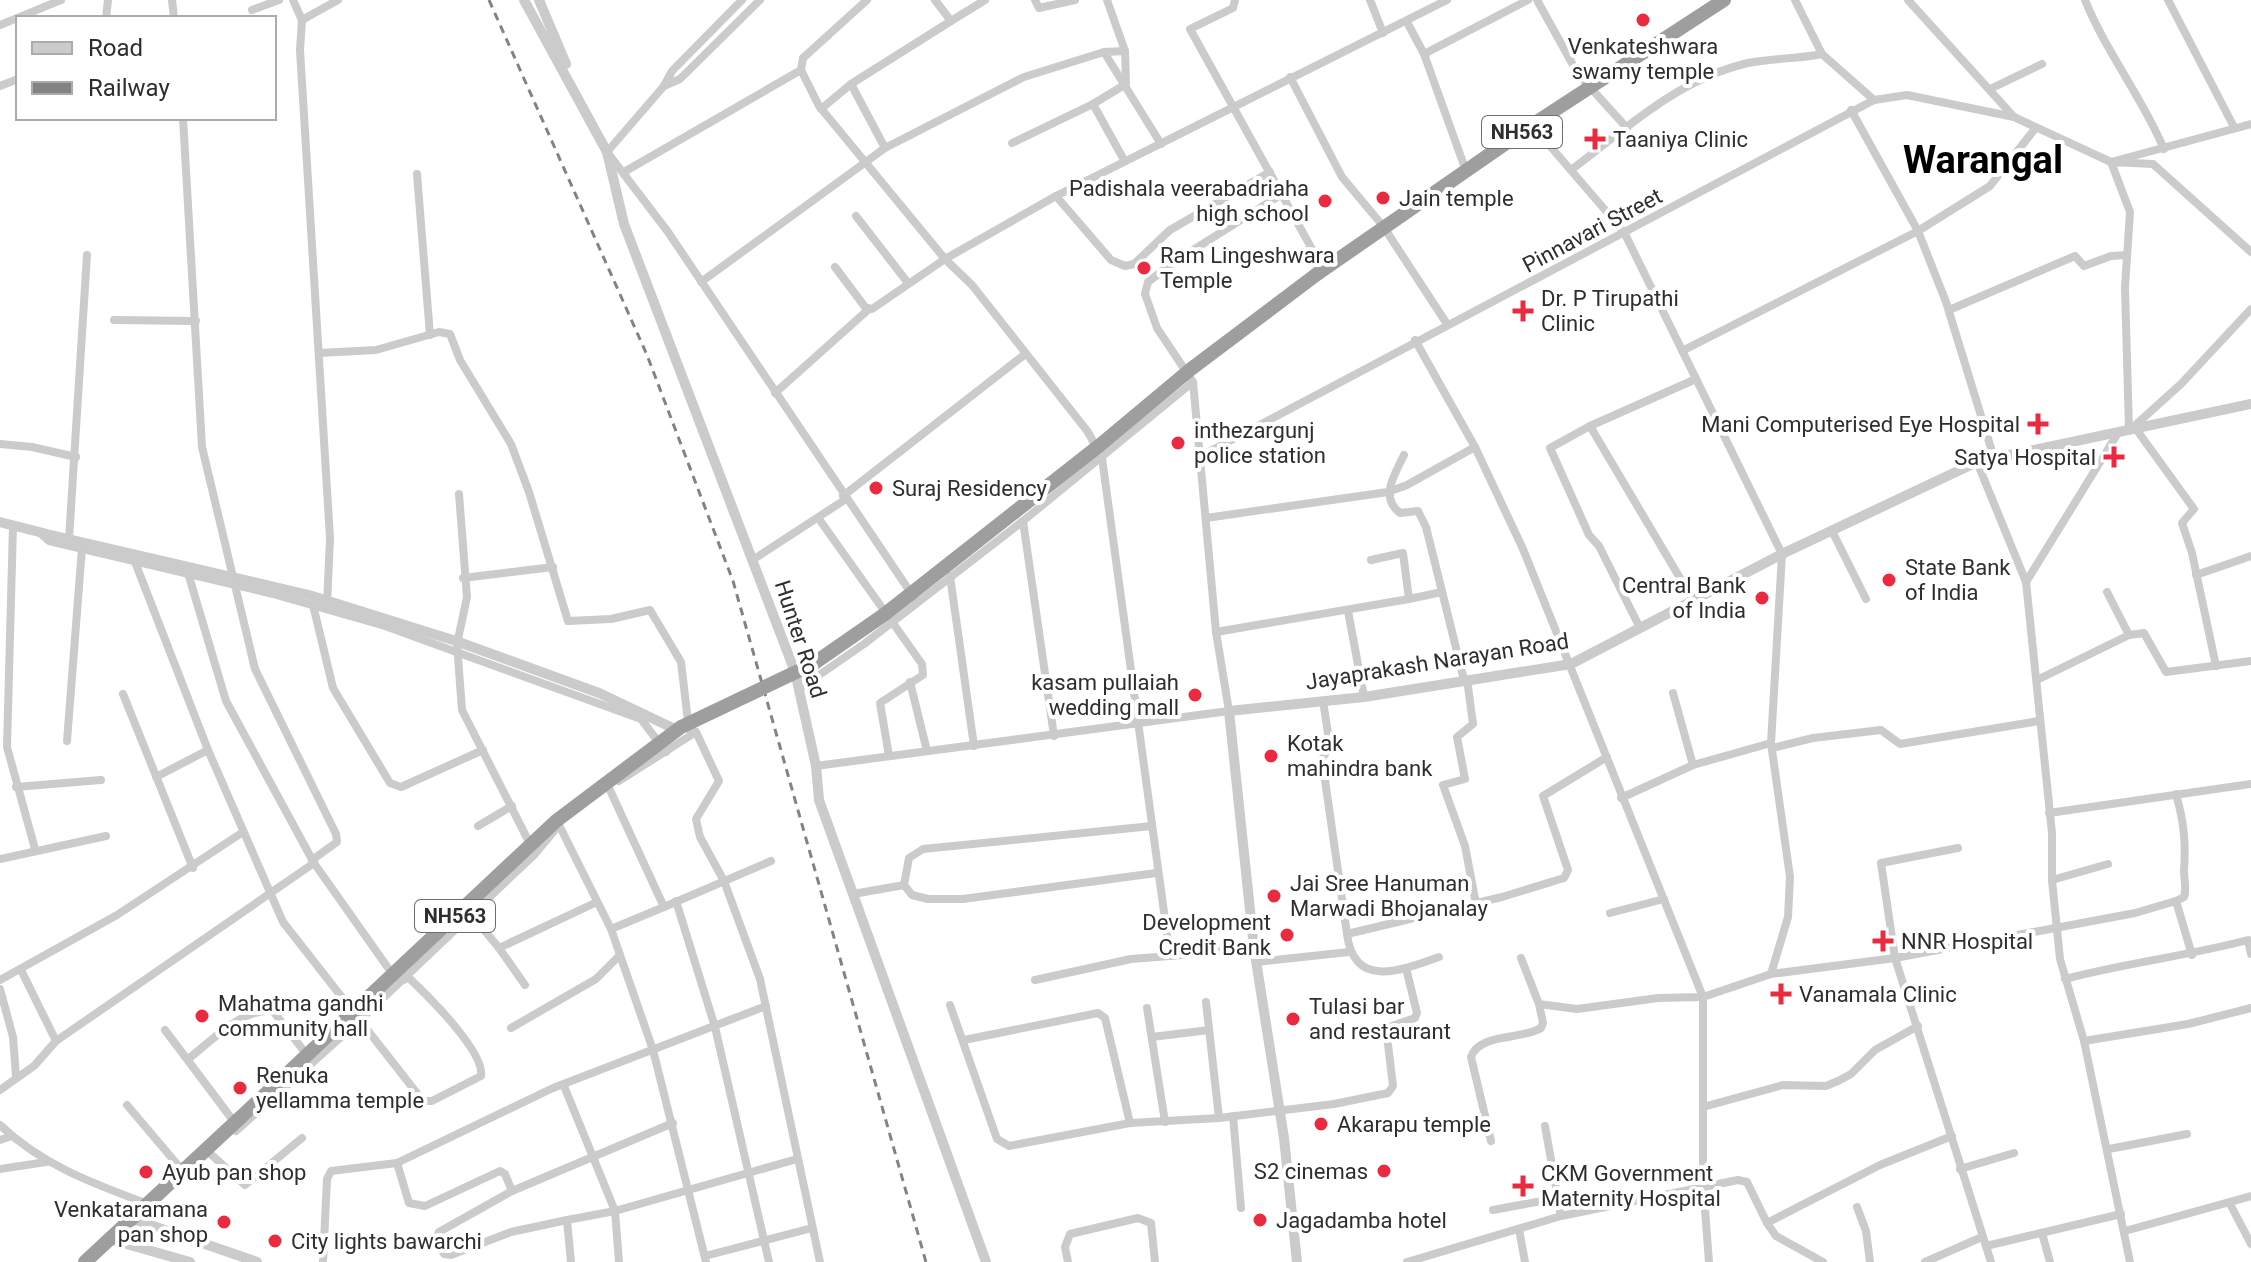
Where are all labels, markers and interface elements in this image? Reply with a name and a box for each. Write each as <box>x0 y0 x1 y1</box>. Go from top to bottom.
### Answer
marker: Venkateshwara swamy temple <box>1634 11 1652 29</box>
legend <box>16 16 276 120</box>
text: Road <box>88 34 143 62</box>
place label: Venkateshwara swamy temple <box>1568 34 1718 84</box>
text: Railway <box>88 74 170 102</box>
road number: NH563 <box>1482 116 1562 148</box>
place label: Taaniya Clinic <box>1613 127 1748 152</box>
marker: Taaniya Clinic <box>1584 128 1606 150</box>
district label: Warangal <box>1903 138 2063 182</box>
place label: Padishala veerabadriaha high school <box>1069 176 1309 226</box>
street label: Pinnavari Street <box>1518 183 1666 278</box>
place label: Jain temple <box>1399 186 1514 211</box>
marker: Jain temple <box>1374 189 1392 207</box>
marker: Padishala veerabadriaha high school <box>1316 192 1334 210</box>
place label: Ram Lingeshwara Temple <box>1160 243 1335 293</box>
marker: Ram Lingeshwara Temple <box>1135 259 1153 277</box>
place label: Dr. P Tirupathi Clinic <box>1541 286 1679 336</box>
marker: Dr. P Tirupathi Clinic <box>1512 300 1534 322</box>
place label: Mani Computerised Eye Hospital <box>1701 412 2020 437</box>
marker: Mani Computerised Eye Hospital <box>2027 413 2049 435</box>
place label: inthezargunj police station <box>1194 418 1326 468</box>
marker: inthezargunj police station <box>1169 434 1187 452</box>
place label: Satya Hospital <box>1954 445 2096 470</box>
marker: Satya Hospital <box>2103 446 2125 468</box>
place label: Suraj Residency <box>892 476 1048 501</box>
marker: Suraj Residency <box>867 479 885 497</box>
place label: State Bank of India <box>1905 555 2011 605</box>
marker: State Bank of India <box>1880 571 1898 589</box>
place label: Central Bank of India <box>1622 573 1747 623</box>
street label: Hunter Road <box>770 577 831 701</box>
marker: Central Bank of India <box>1753 589 1771 607</box>
street label: Jayaprakash Narayan Road <box>1304 628 1571 695</box>
place label: kasam pullaiah wedding mall <box>1031 670 1179 720</box>
marker: kasam pullaiah wedding mall <box>1186 686 1204 704</box>
place label: Kotak mahindra bank <box>1287 731 1433 781</box>
marker: Kotak mahindra bank <box>1262 747 1280 765</box>
place label: Jai Sree Hanuman Marwadi Bhojanalay <box>1290 871 1488 921</box>
marker: Jai Sree Hanuman Marwadi Bhojanalay <box>1265 887 1283 905</box>
road number: NH563 <box>415 900 495 932</box>
place label: Development Credit Bank <box>1142 910 1272 960</box>
marker: Development Credit Bank <box>1278 926 1296 944</box>
place label: NNR Hospital <box>1901 929 2033 954</box>
marker: NNR Hospital <box>1872 930 1894 952</box>
place label: Vanamala Clinic <box>1799 982 1957 1007</box>
marker: Vanamala Clinic <box>1770 983 1792 1005</box>
place label: Mahatma gandhi community hall <box>218 991 384 1041</box>
place label: Tulasi bar and restaurant <box>1309 994 1451 1044</box>
marker: Mahatma gandhi community hall <box>193 1007 211 1025</box>
marker: Tulasi bar and restaurant <box>1284 1010 1302 1028</box>
place label: Renuka yellamma temple <box>256 1063 424 1113</box>
marker: Renuka yellamma temple <box>231 1079 249 1097</box>
place label: Akarapu temple <box>1337 1112 1491 1137</box>
marker: Akarapu temple <box>1312 1115 1330 1133</box>
place label: S2 cinemas <box>1254 1159 1368 1184</box>
place label: Ayub pan shop <box>162 1160 306 1185</box>
place label: CKM Government Maternity Hospital <box>1541 1161 1721 1211</box>
marker: S2 cinemas <box>1375 1162 1393 1180</box>
marker: Ayub pan shop <box>137 1163 155 1181</box>
marker: CKM Government Maternity Hospital <box>1512 1175 1534 1197</box>
place label: Venkataramana pan shop <box>54 1197 208 1247</box>
place label: Jagadamba hotel <box>1276 1208 1447 1233</box>
marker: Jagadamba hotel <box>1251 1211 1269 1229</box>
marker: Venkataramana pan shop <box>215 1213 233 1231</box>
place label: City lights bawarchi <box>291 1229 482 1254</box>
marker: City lights bawarchi <box>266 1232 284 1250</box>

